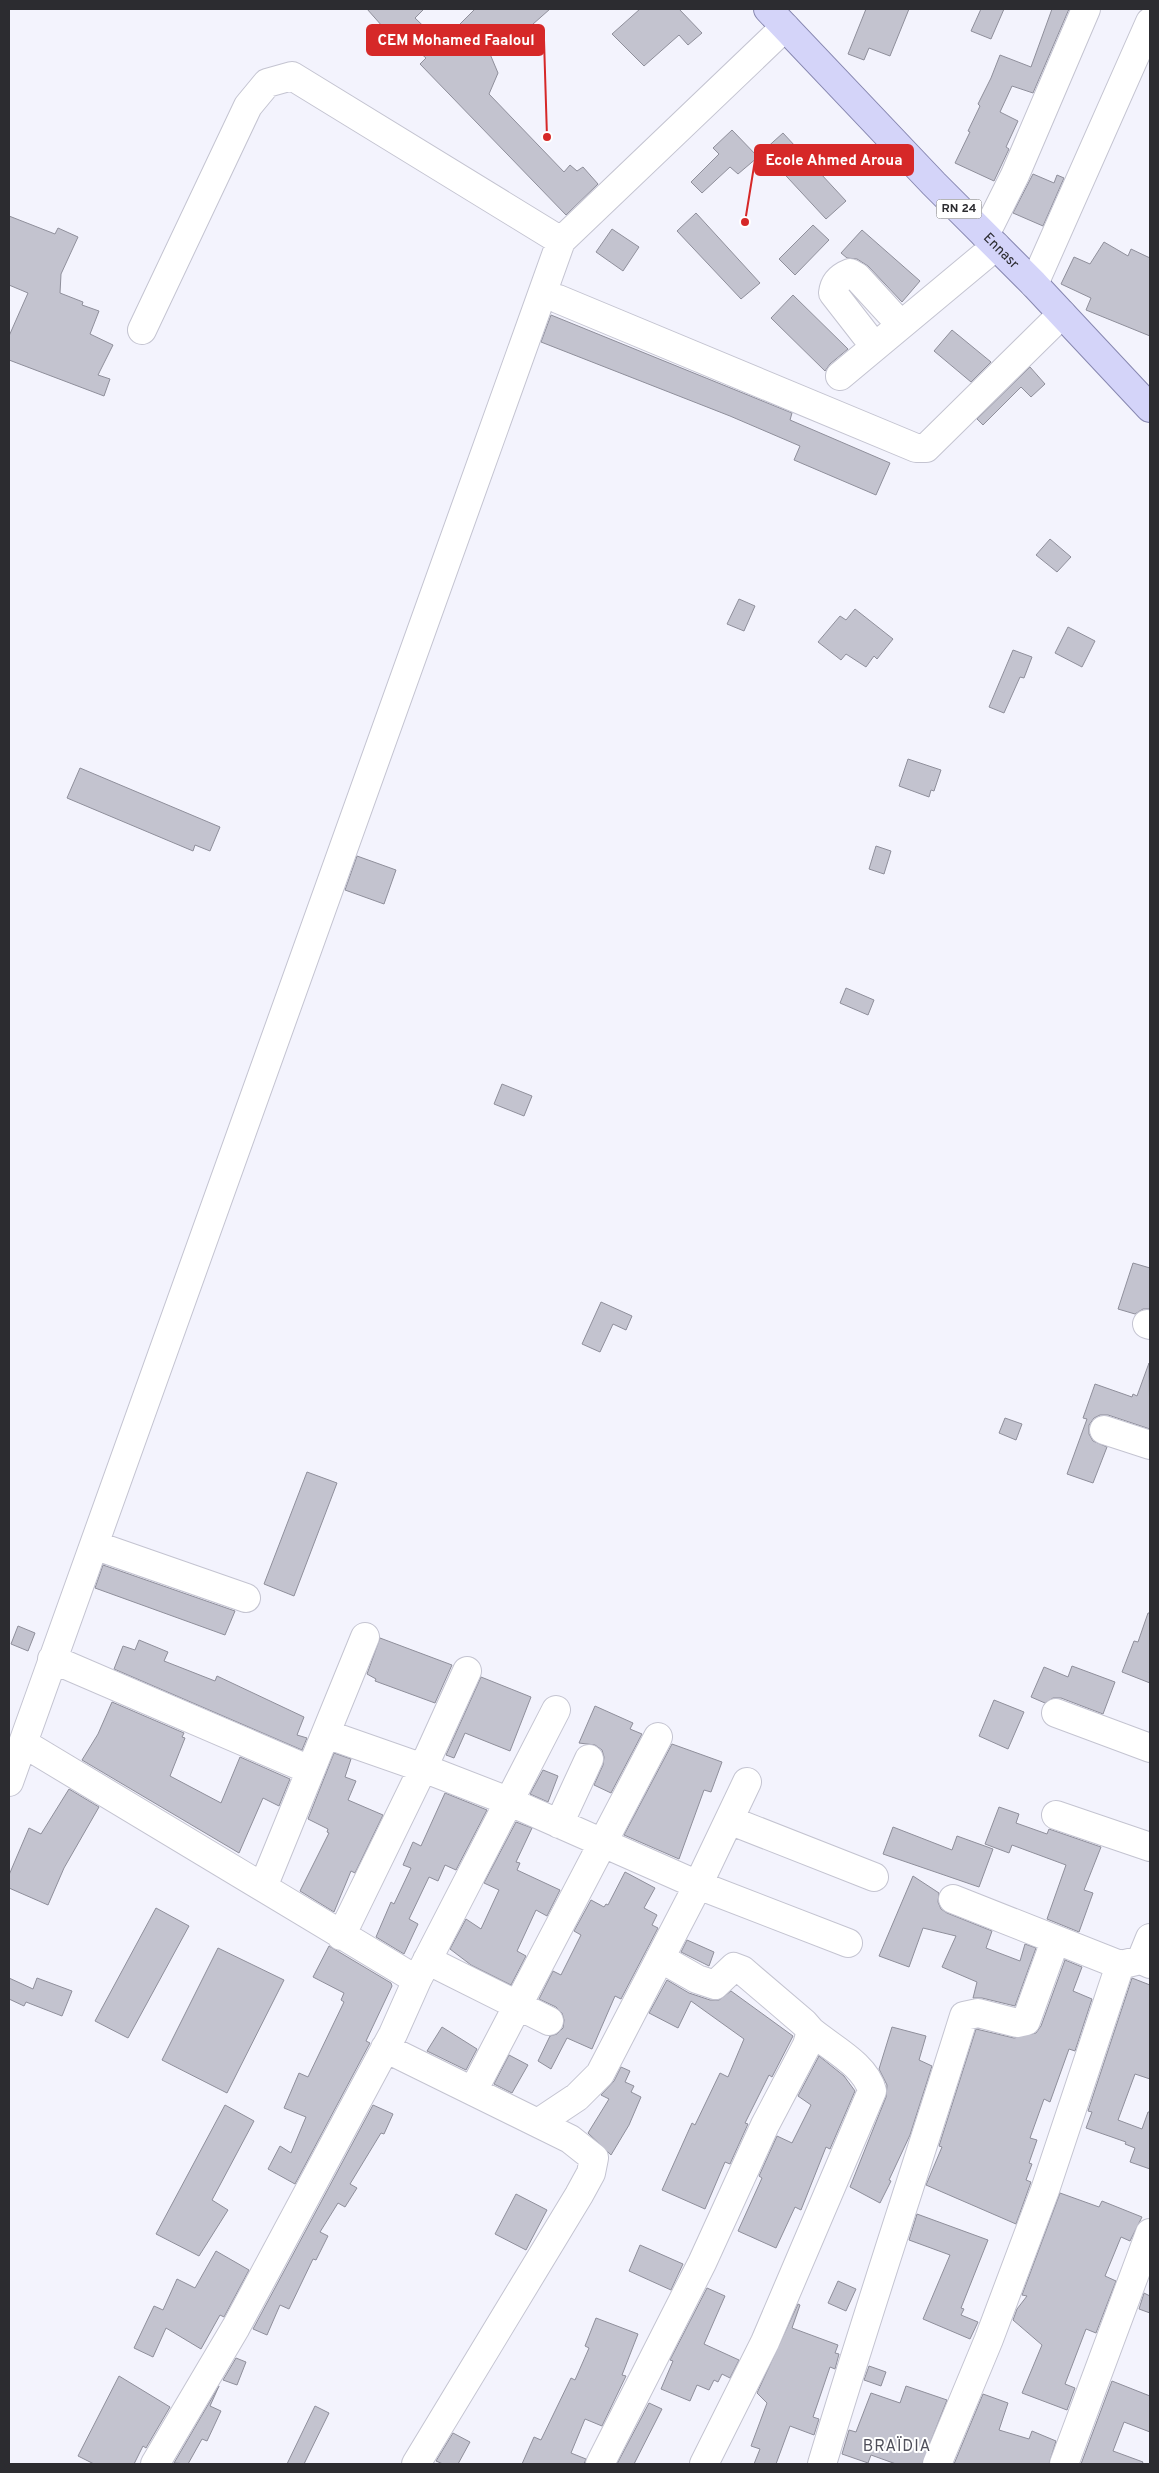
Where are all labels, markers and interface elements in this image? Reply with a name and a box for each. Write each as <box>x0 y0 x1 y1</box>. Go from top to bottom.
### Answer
callout: CEM Mohamed Faaloul <box>367 25 544 55</box>
text: CEM Mohamed Faaloul <box>377 32 535 51</box>
callout: Ecole Ahmed Aroua <box>755 145 913 175</box>
text: Ecole Ahmed Aroua <box>765 152 903 171</box>
road number: RN 24 <box>936 200 982 218</box>
street label: Ennasr <box>980 230 1023 273</box>
district label: BRAÏDIA <box>863 2436 931 2457</box>

